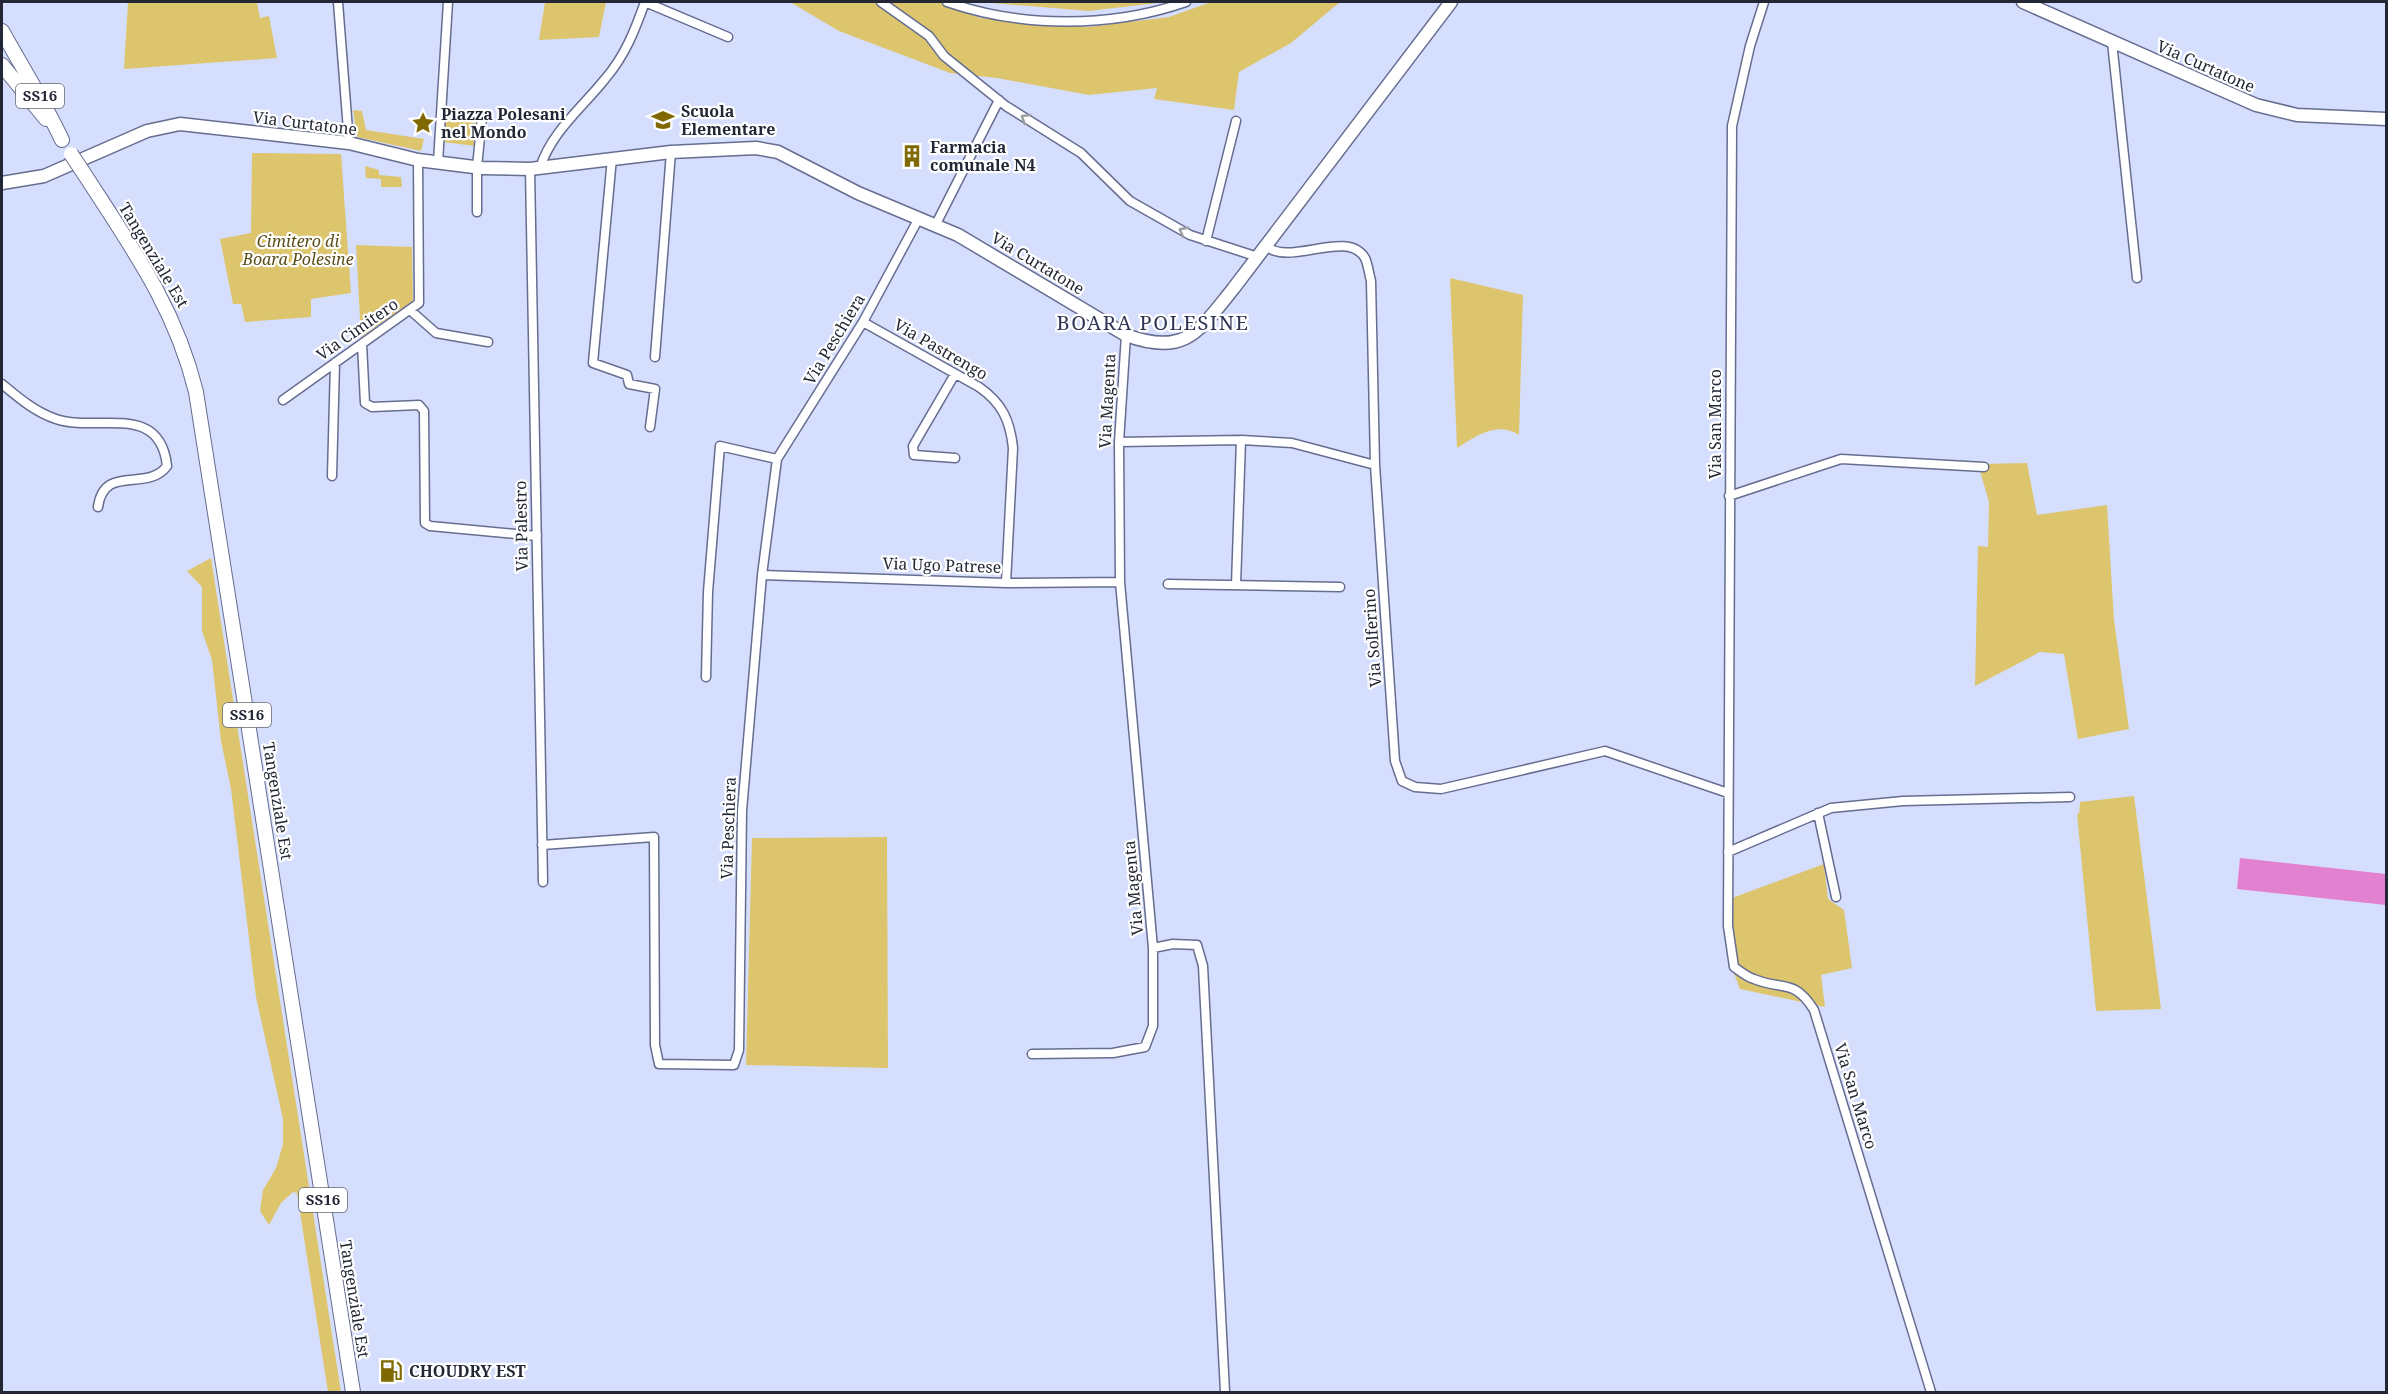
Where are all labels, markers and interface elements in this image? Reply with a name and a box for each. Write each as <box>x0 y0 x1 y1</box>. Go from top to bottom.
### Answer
street label: Via Curtatone <box>2154 35 2258 97</box>
road number: SS16 <box>16 84 64 108</box>
place label: Scuola Elementare <box>681 100 775 140</box>
place label: Piazza Polesani nel Mondo <box>441 103 566 143</box>
street label: Via Curtatone <box>252 106 358 140</box>
school or university icon: Scuola Elementare <box>650 107 676 133</box>
place icon: Piazza Polesani nel Mondo <box>410 110 436 136</box>
one-way arrow <box>1021 115 1032 126</box>
place label: Farmacia comunale N4 <box>930 136 1036 176</box>
building icon: Farmacia comunale N4 <box>899 143 925 169</box>
street label: Tangenziale Est <box>114 198 194 312</box>
street label: Via Curtatone <box>987 227 1089 299</box>
one-way arrow <box>1179 227 1189 238</box>
park label: Cimitero di Boara Polesine <box>241 230 354 270</box>
street label: Via Peschiera <box>798 289 870 389</box>
street label: Via Cimitero <box>312 293 402 365</box>
district label: BOARA POLESINE <box>1057 309 1249 336</box>
street label: Via Pastrengo <box>890 313 992 385</box>
street label: Via Magenta <box>1094 353 1120 449</box>
street label: Via San Marco <box>1704 369 1726 479</box>
street label: Via Palestro <box>509 480 533 572</box>
street label: Via Ugo Patrese <box>882 552 1002 578</box>
street label: Via Solferino <box>1358 588 1386 688</box>
road number: SS16 <box>223 703 271 727</box>
street label: Tangenziale Est <box>258 741 298 862</box>
street label: Via Peschiera <box>715 776 741 880</box>
street label: Via Magenta <box>1118 840 1148 936</box>
street label: Via San Marco <box>1829 1040 1883 1152</box>
road number: SS16 <box>299 1188 347 1212</box>
street label: Tangenziale Est <box>335 1239 375 1360</box>
fuel station icon: CHOUDRY EST <box>378 1358 404 1384</box>
place label: CHOUDRY EST <box>409 1360 526 1382</box>

